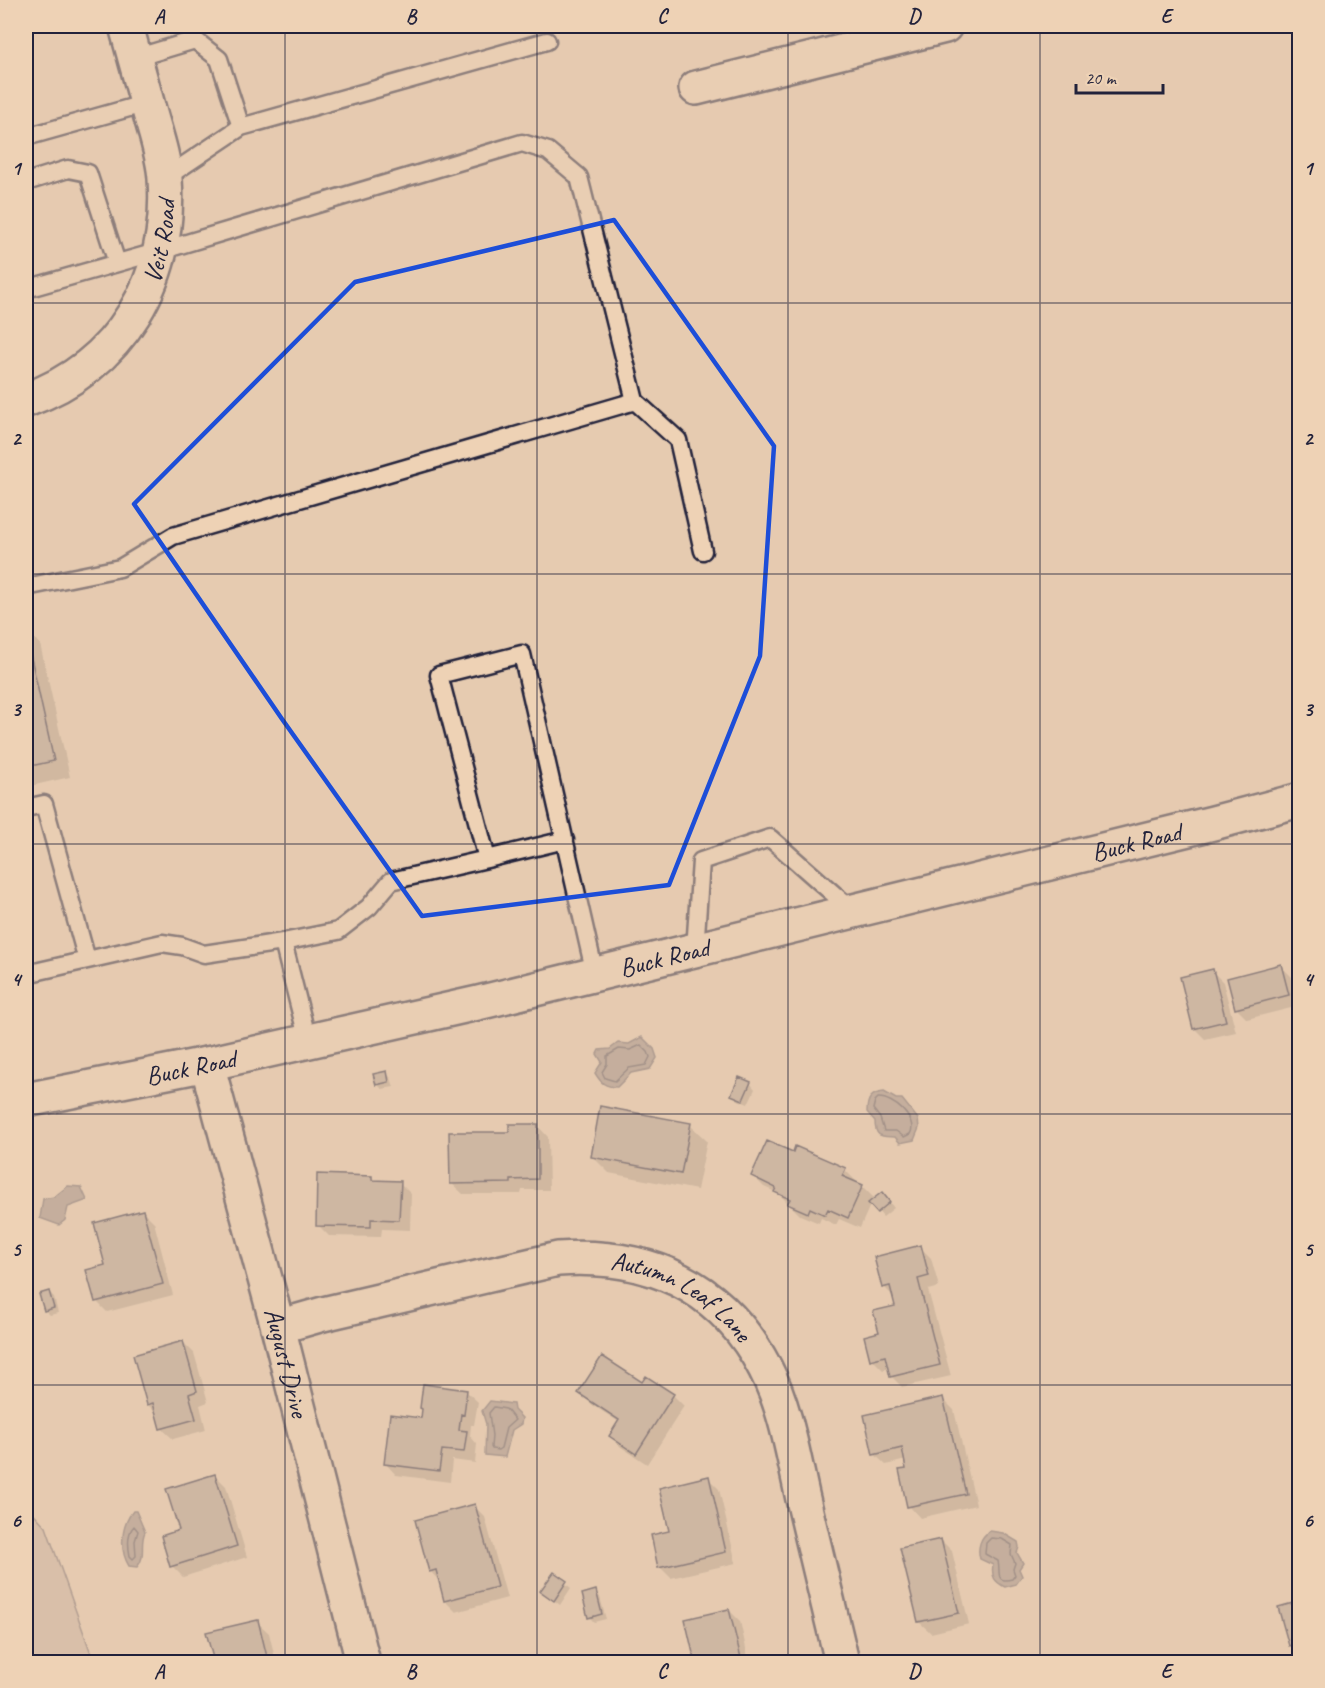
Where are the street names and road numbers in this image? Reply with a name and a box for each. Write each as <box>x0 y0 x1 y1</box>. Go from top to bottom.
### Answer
street label: Veit Road <box>135 195 182 287</box>
street label: Buck Road <box>1088 814 1188 869</box>
street label: Buck Road <box>616 930 716 984</box>
street label: Buck Road <box>143 1041 243 1092</box>
street label: Autumn Leaf Lane <box>609 1244 761 1349</box>
street label: August Drive <box>257 1304 317 1423</box>

